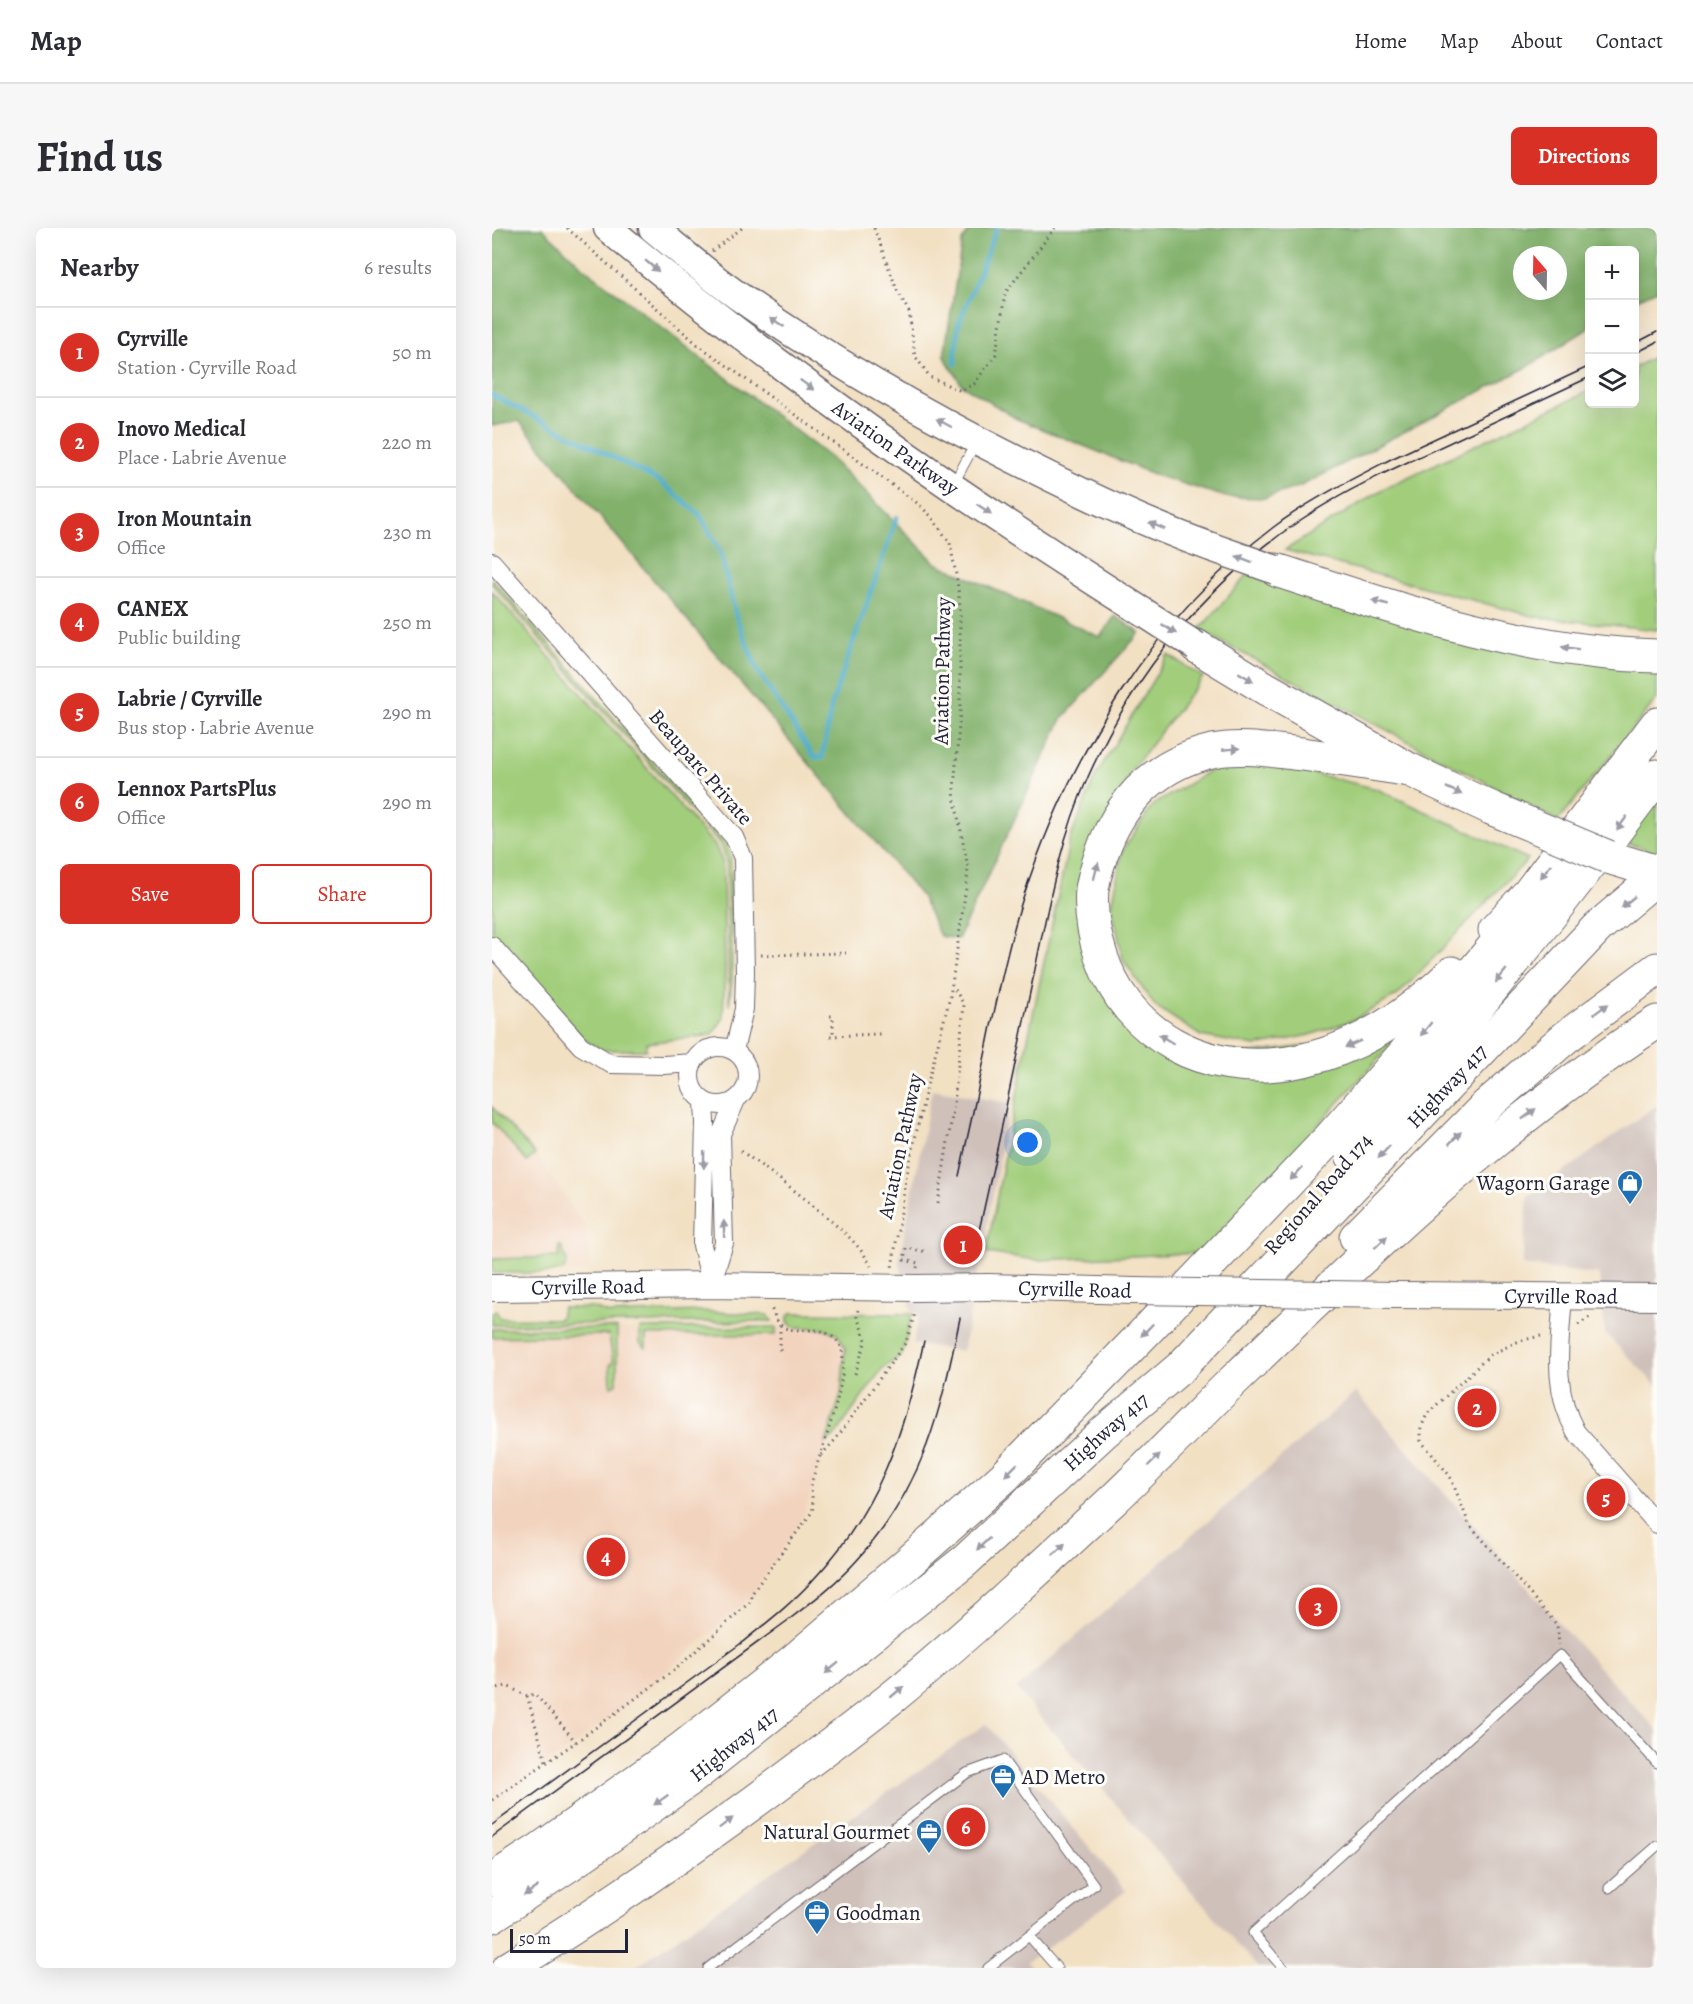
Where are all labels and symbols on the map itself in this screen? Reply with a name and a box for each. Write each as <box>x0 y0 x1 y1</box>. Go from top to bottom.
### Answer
north arrow <box>1513 246 1567 300</box>
one-way arrow <box>644 259 660 272</box>
one-way arrow <box>769 316 785 328</box>
one-way arrow <box>798 379 814 391</box>
street label: Aviation Parkway <box>826 393 965 502</box>
one-way arrow <box>935 418 952 428</box>
one-way arrow <box>975 503 992 514</box>
one-way arrow <box>1148 521 1166 530</box>
one-way arrow <box>1235 553 1253 563</box>
street label: Aviation Pathway <box>927 596 957 746</box>
one-way arrow <box>1371 598 1389 607</box>
one-way arrow <box>1161 624 1178 635</box>
one-way arrow <box>1560 644 1579 653</box>
one-way arrow <box>1238 671 1254 682</box>
street label: Beauparc Private <box>643 703 759 831</box>
one-way arrow <box>1222 745 1241 754</box>
one-way arrow <box>1445 786 1462 795</box>
one-way arrow <box>1616 815 1628 831</box>
one-way arrow <box>1092 862 1102 880</box>
one-way arrow <box>1540 863 1552 879</box>
one-way arrow <box>1620 895 1635 908</box>
one-way arrow <box>1496 969 1508 984</box>
one-way arrow <box>1593 1003 1609 1015</box>
one-way arrow <box>1421 1021 1433 1036</box>
one-way arrow <box>1158 1034 1174 1045</box>
street label: Highway 417 <box>1401 1038 1494 1134</box>
one-way arrow <box>1343 1039 1361 1049</box>
street label: Aviation Pathway <box>871 1070 929 1222</box>
one-way arrow <box>1521 1108 1536 1120</box>
street label: Regional Road 174 <box>1257 1127 1379 1261</box>
your location <box>1013 1128 1042 1157</box>
one-way arrow <box>1447 1131 1461 1145</box>
one-way arrow <box>1378 1145 1392 1159</box>
one-way arrow <box>699 1150 709 1169</box>
one-way arrow <box>1289 1166 1303 1181</box>
shop icon: Wagorn Garage <box>1615 1168 1645 1206</box>
place label: Wagorn Garage <box>1476 1169 1610 1197</box>
one-way arrow <box>719 1219 729 1238</box>
pin: 1 <box>944 1222 982 1268</box>
one-way arrow <box>1374 1235 1389 1249</box>
street label: Cyrville Road <box>531 1272 646 1301</box>
street label: Cyrville Road <box>1018 1274 1133 1305</box>
street label: Cyrville Road <box>1504 1282 1619 1311</box>
one-way arrow <box>1141 1323 1155 1337</box>
street label: Highway 417 <box>1057 1386 1155 1477</box>
pin: 2 <box>1458 1386 1496 1430</box>
one-way arrow <box>1146 1453 1160 1467</box>
one-way arrow <box>1004 1462 1018 1476</box>
pin: 5 <box>1586 1476 1626 1520</box>
pin: 4 <box>586 1534 626 1580</box>
one-way arrow <box>976 1537 991 1550</box>
one-way arrow <box>1051 1542 1066 1556</box>
pin: 3 <box>1298 1584 1338 1630</box>
one-way arrow <box>825 1661 840 1674</box>
one-way arrow <box>889 1686 905 1699</box>
street label: Highway 417 <box>684 1700 784 1788</box>
office icon: AD Metro <box>988 1762 1018 1800</box>
place label: AD Metro <box>1021 1763 1105 1791</box>
one-way arrow <box>654 1794 670 1806</box>
pin: 6 <box>946 1804 986 1850</box>
office icon: Natural Gourmet <box>914 1817 944 1855</box>
one-way arrow <box>718 1818 733 1830</box>
place label: Natural Gourmet <box>763 1818 910 1846</box>
one-way arrow <box>523 1885 539 1897</box>
office icon: Goodman <box>802 1898 832 1936</box>
place label: Goodman <box>836 1899 921 1927</box>
scale bar <box>510 1926 628 1954</box>

